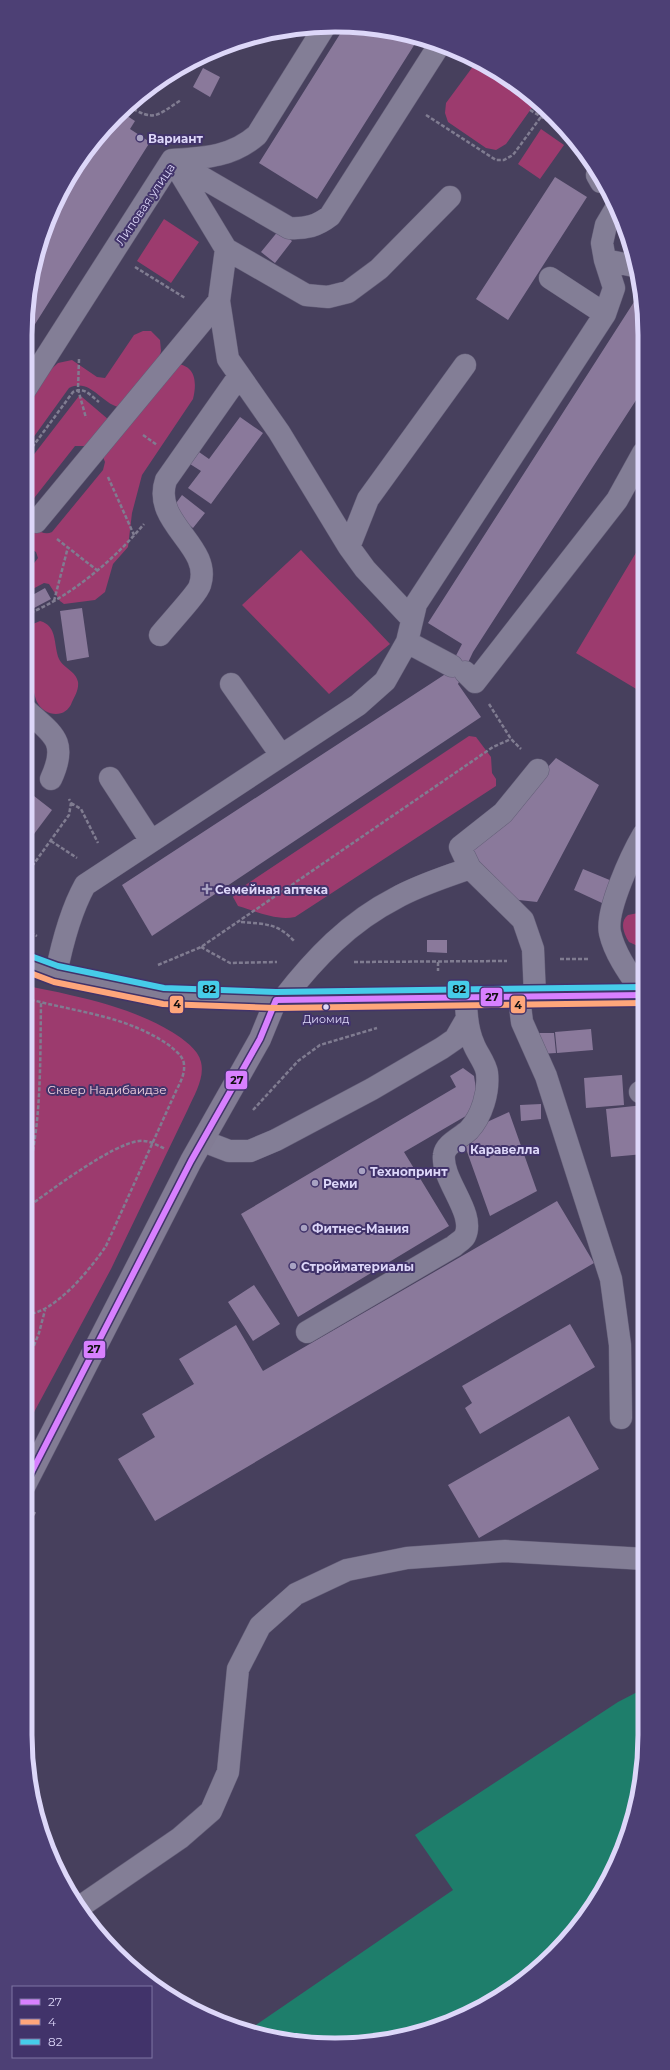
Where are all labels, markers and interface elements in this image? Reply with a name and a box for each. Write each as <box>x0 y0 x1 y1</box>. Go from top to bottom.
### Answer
place label: Вариант <box>148 131 204 146</box>
marker: Вариант <box>135 133 145 143</box>
street label: Липовая улица <box>112 160 178 248</box>
place label: Семейная аптека <box>215 882 328 897</box>
marker: Семейная аптека <box>202 884 212 894</box>
line badge: 82 <box>197 980 220 999</box>
line badge: 82 <box>447 980 470 999</box>
text: 82 <box>202 982 216 996</box>
text: 82 <box>452 982 466 996</box>
line badge: 27 <box>480 987 503 1007</box>
text: 27 <box>485 990 499 1004</box>
line badge: 4 <box>169 995 184 1014</box>
line badge: 4 <box>510 995 526 1014</box>
text: 4 <box>173 997 181 1011</box>
text: 4 <box>514 998 522 1012</box>
marker: Диомид <box>321 1002 331 1012</box>
place label: Диомид <box>303 1012 349 1026</box>
line badge: 27 <box>225 1070 248 1090</box>
text: 27 <box>230 1073 244 1087</box>
park label: Сквер Надибаидзе <box>47 1082 167 1097</box>
place label: Каравелла <box>470 1142 540 1157</box>
marker: Каравелла <box>457 1144 467 1154</box>
place label: Технопринт <box>370 1164 448 1179</box>
marker: Технопринт <box>357 1166 367 1176</box>
place label: Реми <box>323 1176 358 1191</box>
marker: Реми <box>310 1178 320 1188</box>
place label: Фитнес-Мания <box>312 1221 409 1236</box>
marker: Фитнес-Мания <box>299 1223 309 1233</box>
place label: Стройматериалы <box>301 1259 414 1274</box>
marker: Стройматериалы <box>288 1261 298 1271</box>
line badge: 27 <box>83 1340 106 1359</box>
text: 27 <box>87 1342 101 1356</box>
legend <box>12 1986 152 2058</box>
text: 27 <box>48 1994 62 2009</box>
text: 4 <box>48 2014 56 2029</box>
text: 82 <box>48 2034 63 2049</box>

